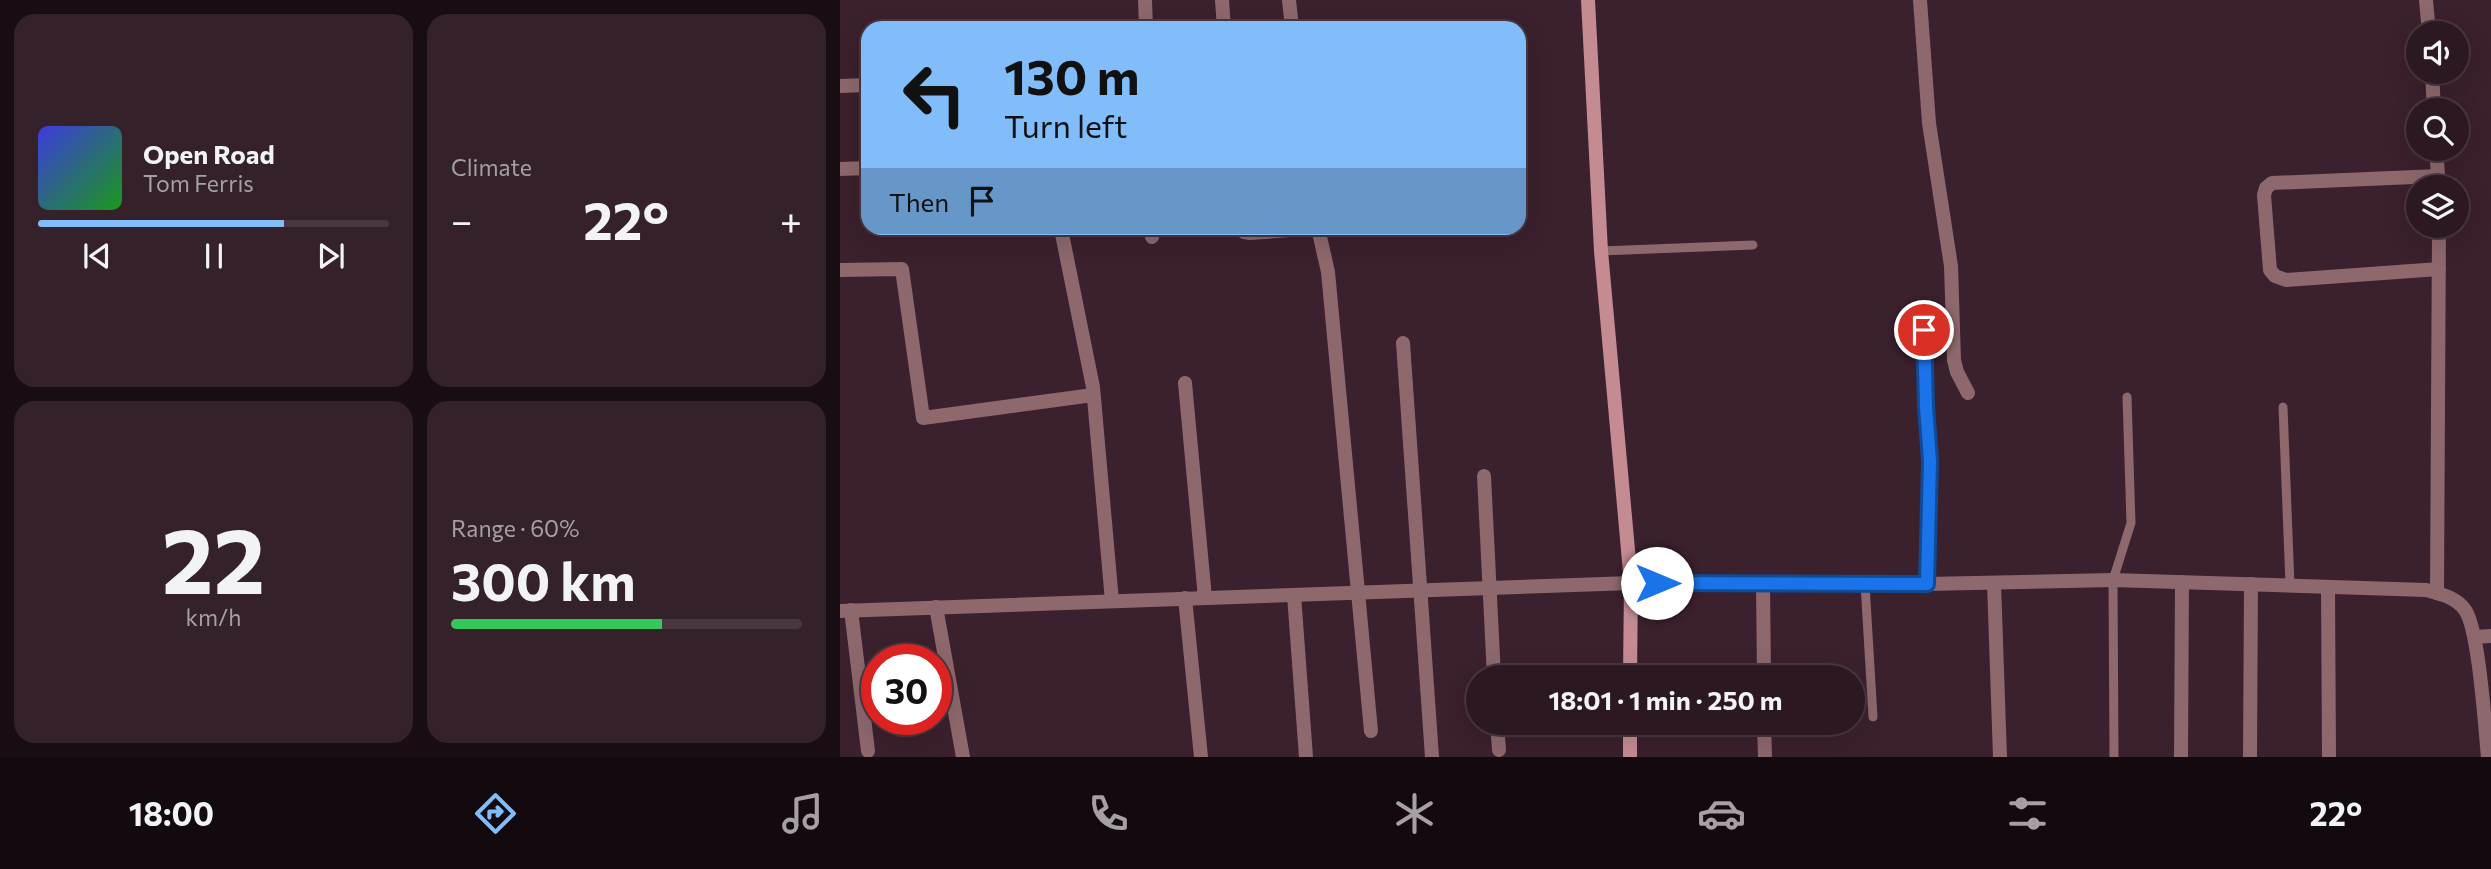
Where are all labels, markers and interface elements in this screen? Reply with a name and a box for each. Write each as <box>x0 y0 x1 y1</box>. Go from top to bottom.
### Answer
map controls <box>2406 21 2469 238</box>
button: sound <box>2406 21 2469 84</box>
text: 130 m <box>1004 45 1139 105</box>
icon: left <box>889 49 980 140</box>
button: search <box>2406 98 2469 161</box>
text: Turn left <box>1004 105 1128 145</box>
text: Open Road <box>143 138 275 169</box>
text: Climate <box>451 153 532 181</box>
text: Tom Ferris <box>143 169 254 197</box>
button: layers <box>2406 175 2469 238</box>
icon: arrive <box>963 182 1001 220</box>
text: Then <box>889 186 949 217</box>
text: 22° <box>583 187 669 251</box>
text: − <box>451 196 473 243</box>
text: + <box>780 196 802 243</box>
icon: previous <box>78 237 116 275</box>
icon: pause <box>195 237 233 275</box>
icon: next <box>312 237 350 275</box>
pin <box>1894 300 1954 360</box>
icon: arrive <box>1905 311 1943 349</box>
text: 22 <box>162 501 265 613</box>
text: Range · 60% <box>451 514 579 542</box>
position arrow <box>1620 546 1694 620</box>
text: 300 km <box>451 548 636 612</box>
text: km/h <box>186 603 241 631</box>
speed limit sign: 30 <box>861 644 952 735</box>
text: 18:01 · 1 min · 250 m <box>1549 684 1782 715</box>
icon: directions <box>471 789 520 838</box>
icon: music <box>778 789 827 838</box>
icon: phone <box>1084 789 1133 838</box>
icon: climate <box>1390 789 1439 838</box>
icon: car <box>1697 789 1746 838</box>
icon: filters <box>2003 789 2052 838</box>
text: 18:00 <box>129 793 214 833</box>
text: 22° <box>2310 793 2362 833</box>

